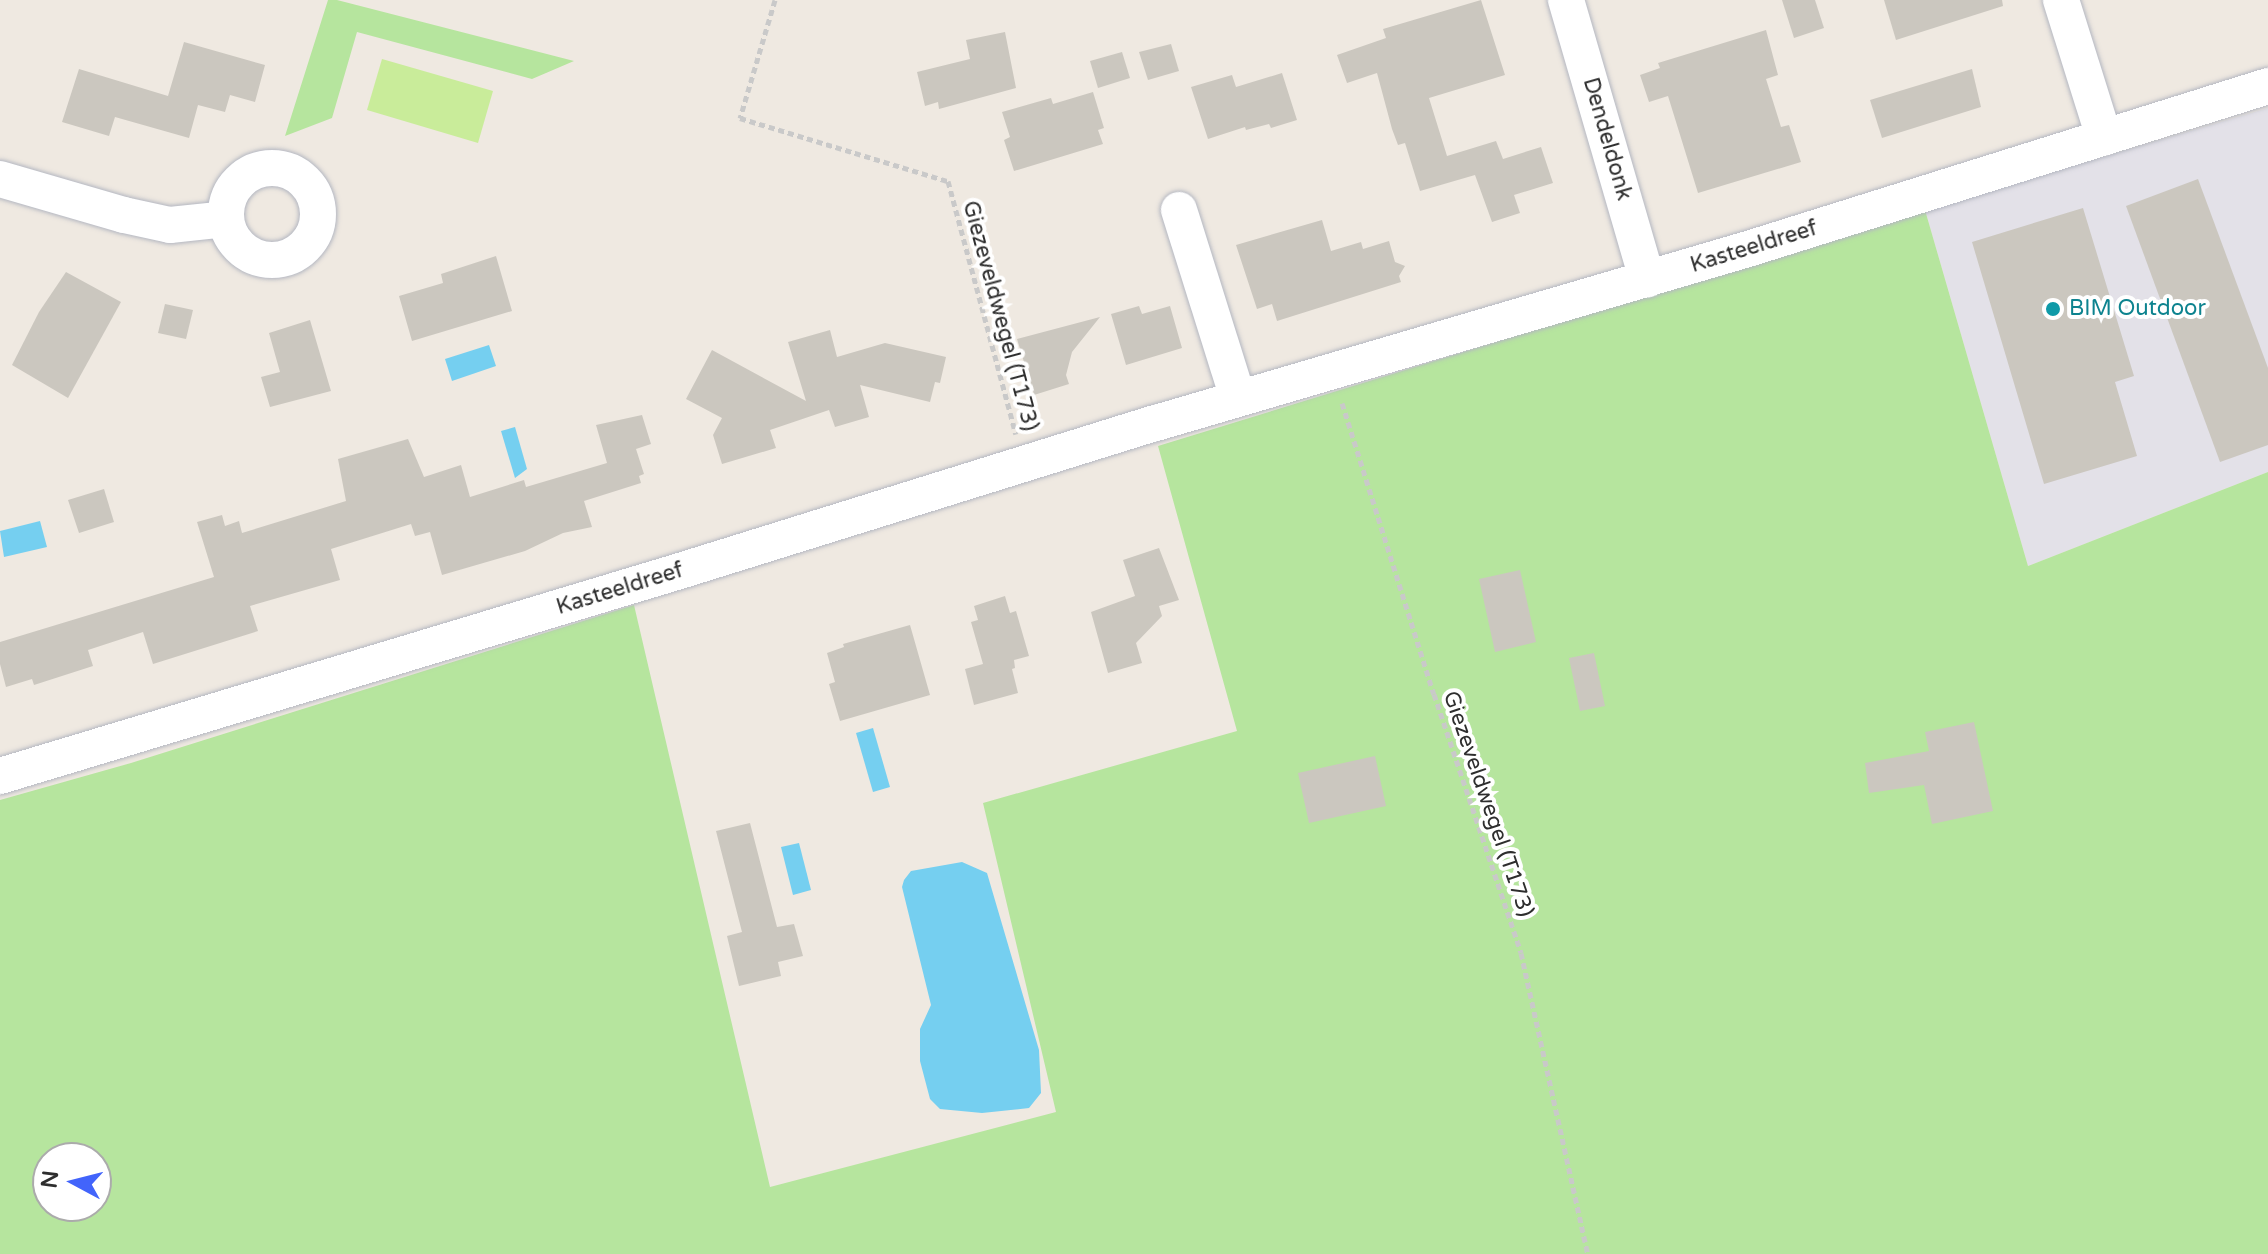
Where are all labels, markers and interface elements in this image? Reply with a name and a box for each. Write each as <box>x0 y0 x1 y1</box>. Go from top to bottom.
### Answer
street label: Dendeldonk <box>1577 75 1637 203</box>
street label: Giezeveldwegel (T173) <box>957 198 1043 434</box>
street label: Kasteeldreef <box>1687 215 1821 279</box>
place label: BIM Outdoor <box>2069 296 2206 322</box>
marker: BIM Outdoor <box>2044 300 2062 318</box>
street label: Kasteeldreef <box>553 557 687 621</box>
street label: Giezeveldwegel (T173) <box>1437 688 1539 920</box>
north arrow <box>32 1142 112 1222</box>
text: N <box>36 1169 64 1190</box>

